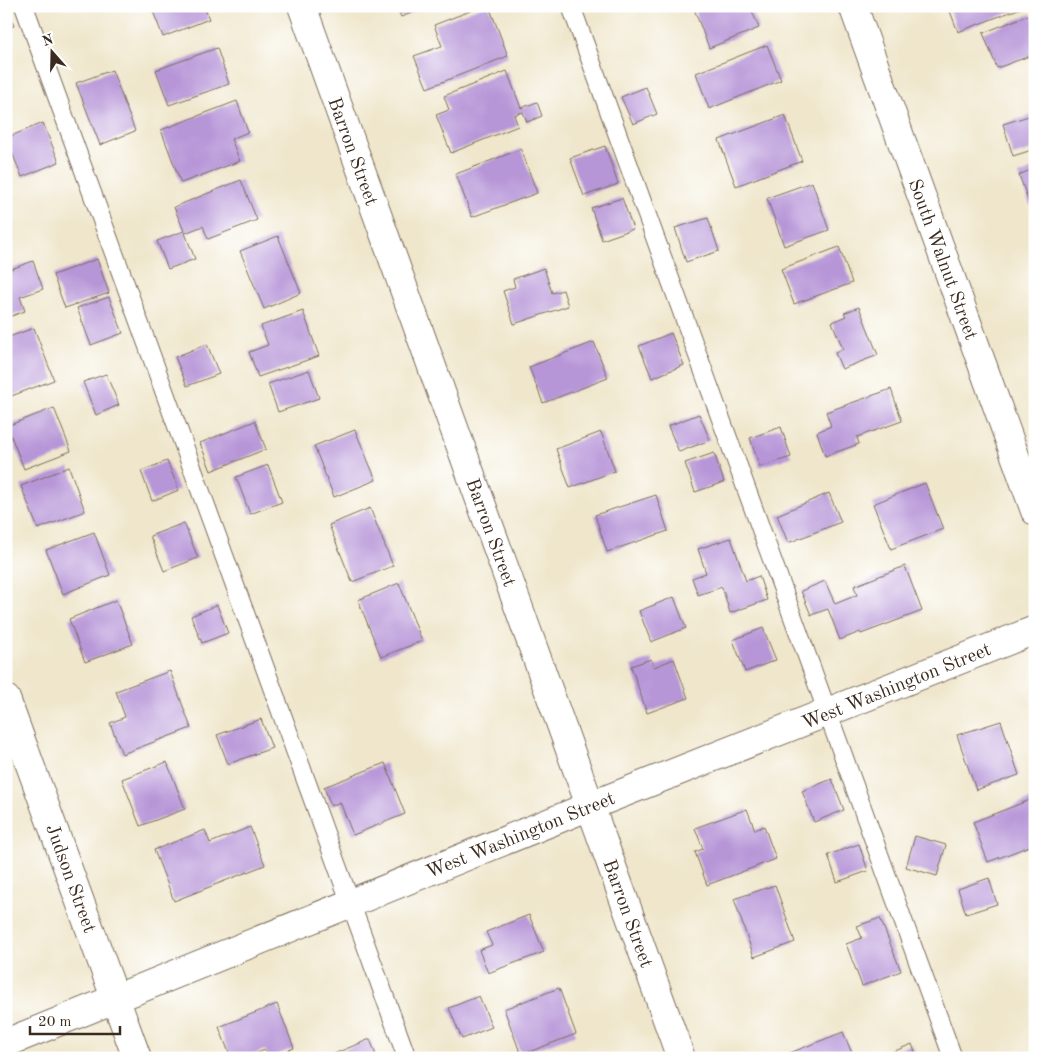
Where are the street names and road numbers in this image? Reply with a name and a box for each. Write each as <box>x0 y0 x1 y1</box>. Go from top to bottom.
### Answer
street label: Barron Street <box>323 95 380 208</box>
street label: South Walnut Street <box>904 177 980 343</box>
street label: Barron Street <box>461 476 518 589</box>
street label: West Washington Street <box>800 641 994 734</box>
street label: West Washington Street <box>424 790 618 883</box>
street label: Judson Street <box>41 822 98 936</box>
street label: Barron Street <box>598 857 655 970</box>

